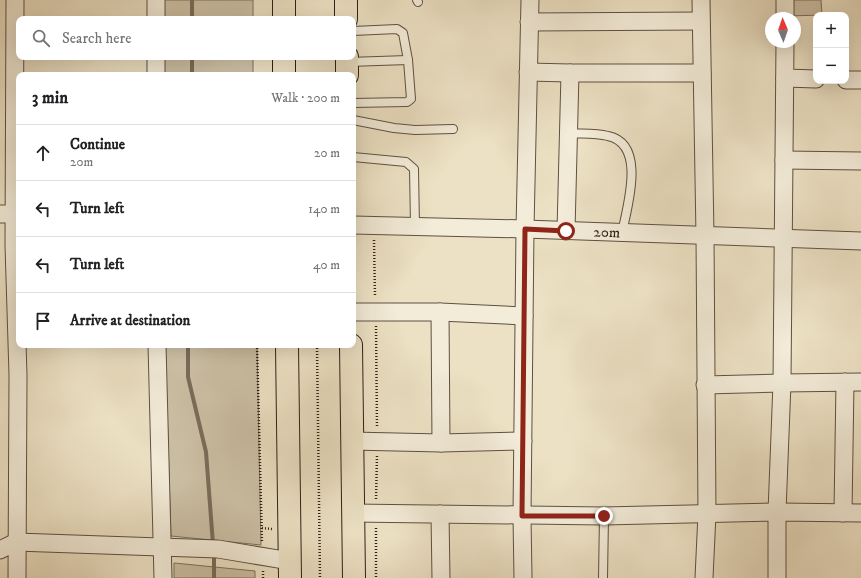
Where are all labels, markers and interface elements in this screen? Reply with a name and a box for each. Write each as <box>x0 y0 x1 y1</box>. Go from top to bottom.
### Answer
north arrow <box>765 12 801 48</box>
map controls <box>813 12 849 84</box>
button: + <box>813 12 849 48</box>
search box <box>16 16 356 60</box>
icon: search <box>30 27 52 49</box>
text: Search here <box>62 29 131 48</box>
button: − <box>813 48 849 84</box>
text: 3 min <box>32 87 68 109</box>
text: Walk · 200 m <box>271 90 340 106</box>
text: Continue <box>70 135 125 154</box>
icon: ahead <box>32 142 54 164</box>
text: 20 m <box>314 145 340 161</box>
text: 20m <box>70 154 93 170</box>
icon: left <box>32 198 54 220</box>
text: Turn left <box>70 199 124 218</box>
text: 140 m <box>308 201 340 217</box>
route start <box>557 222 575 240</box>
street label: 20m <box>593 222 621 242</box>
icon: left <box>32 254 54 276</box>
text: Turn left <box>70 255 124 274</box>
text: 40 m <box>313 257 340 273</box>
icon: arrive <box>32 310 54 332</box>
text: Arrive at destination <box>70 311 190 330</box>
route end <box>595 507 613 525</box>

